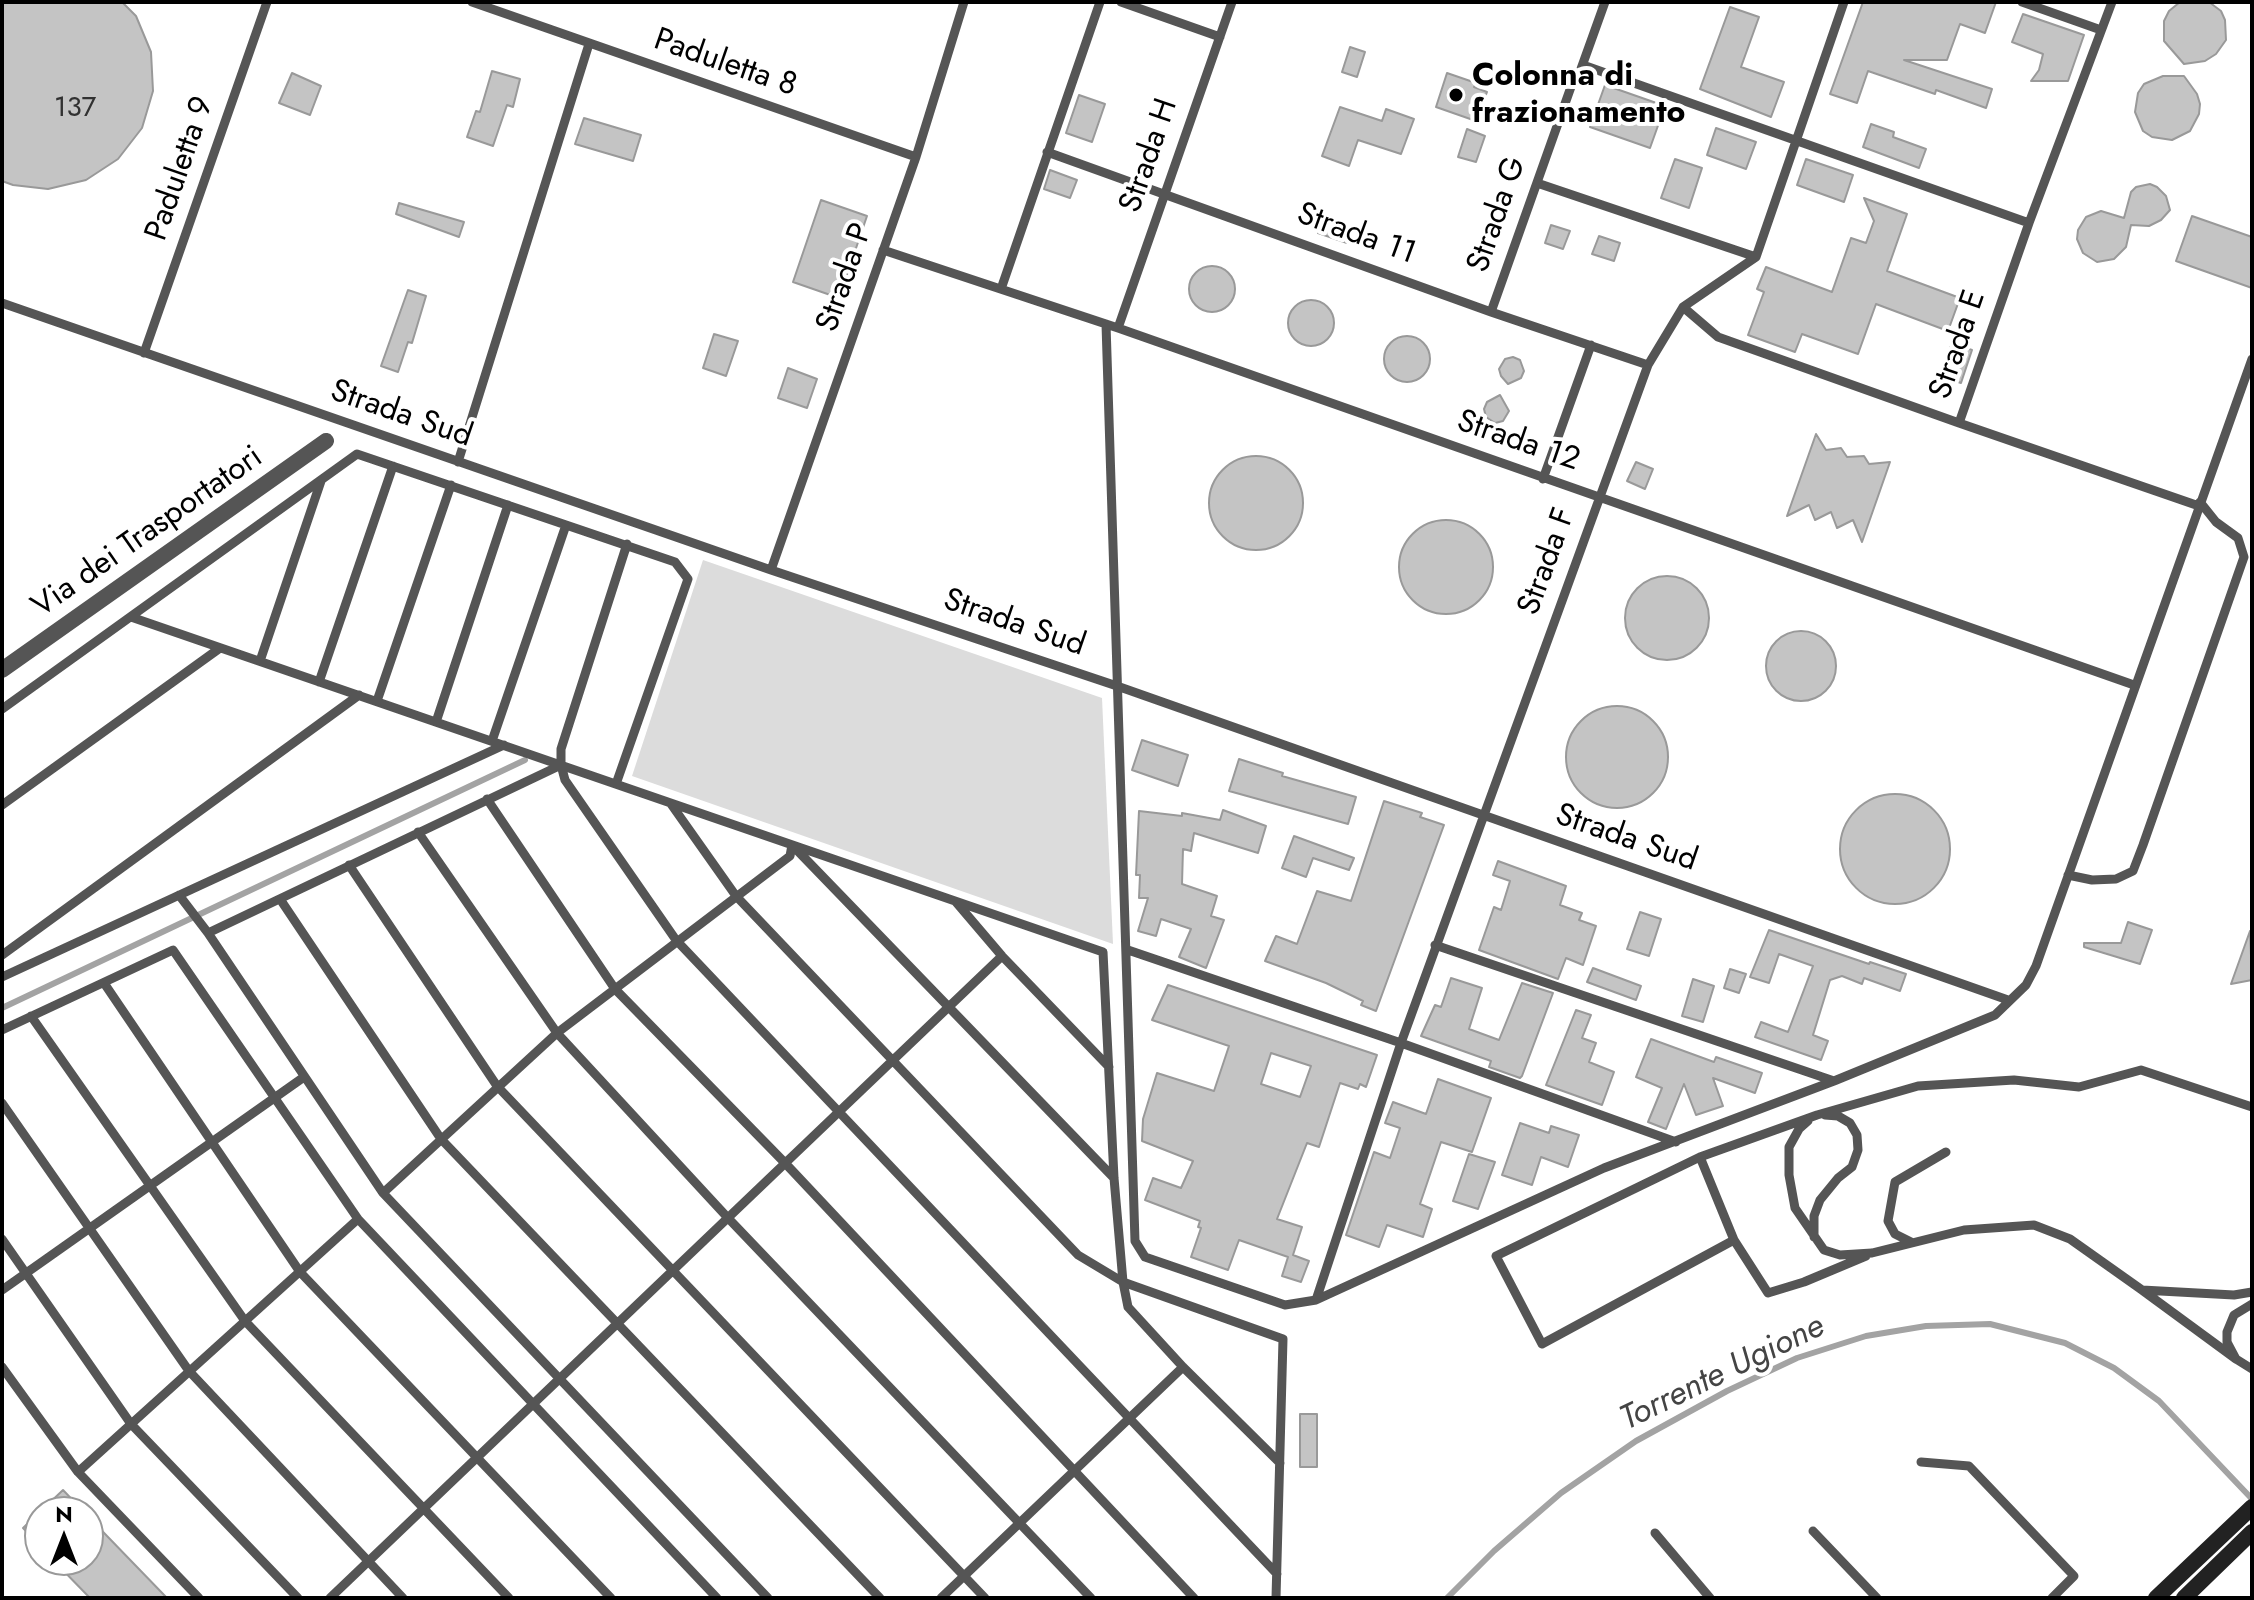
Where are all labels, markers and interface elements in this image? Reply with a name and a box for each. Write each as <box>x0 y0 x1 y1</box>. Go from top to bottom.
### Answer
street label: Paduletta 8 <box>648 22 802 106</box>
place label: Colonna di frazionamento <box>1472 58 1686 133</box>
marker: Colonna di frazionamento <box>1447 86 1465 104</box>
house number: 137 <box>54 92 96 126</box>
street label: Paduletta 9 <box>138 92 224 246</box>
street label: Strada H <box>1113 94 1187 218</box>
street label: Strada G <box>1460 152 1536 278</box>
street label: Strada 11 <box>1291 196 1421 274</box>
street label: Strada P <box>810 219 882 337</box>
street label: Strada E <box>1923 286 1995 404</box>
street label: Strada Sud <box>325 373 477 457</box>
street label: Strada 12 <box>1452 403 1584 481</box>
street label: Via dei Trasportatori <box>25 439 271 627</box>
street label: Strada F <box>1511 503 1585 621</box>
street label: Strada Sud <box>938 582 1090 666</box>
street label: Strada Sud <box>1550 797 1702 881</box>
water label: Torrente Ugione <box>1614 1307 1832 1441</box>
north arrow <box>24 1496 104 1576</box>
text: N <box>55 1498 73 1530</box>

